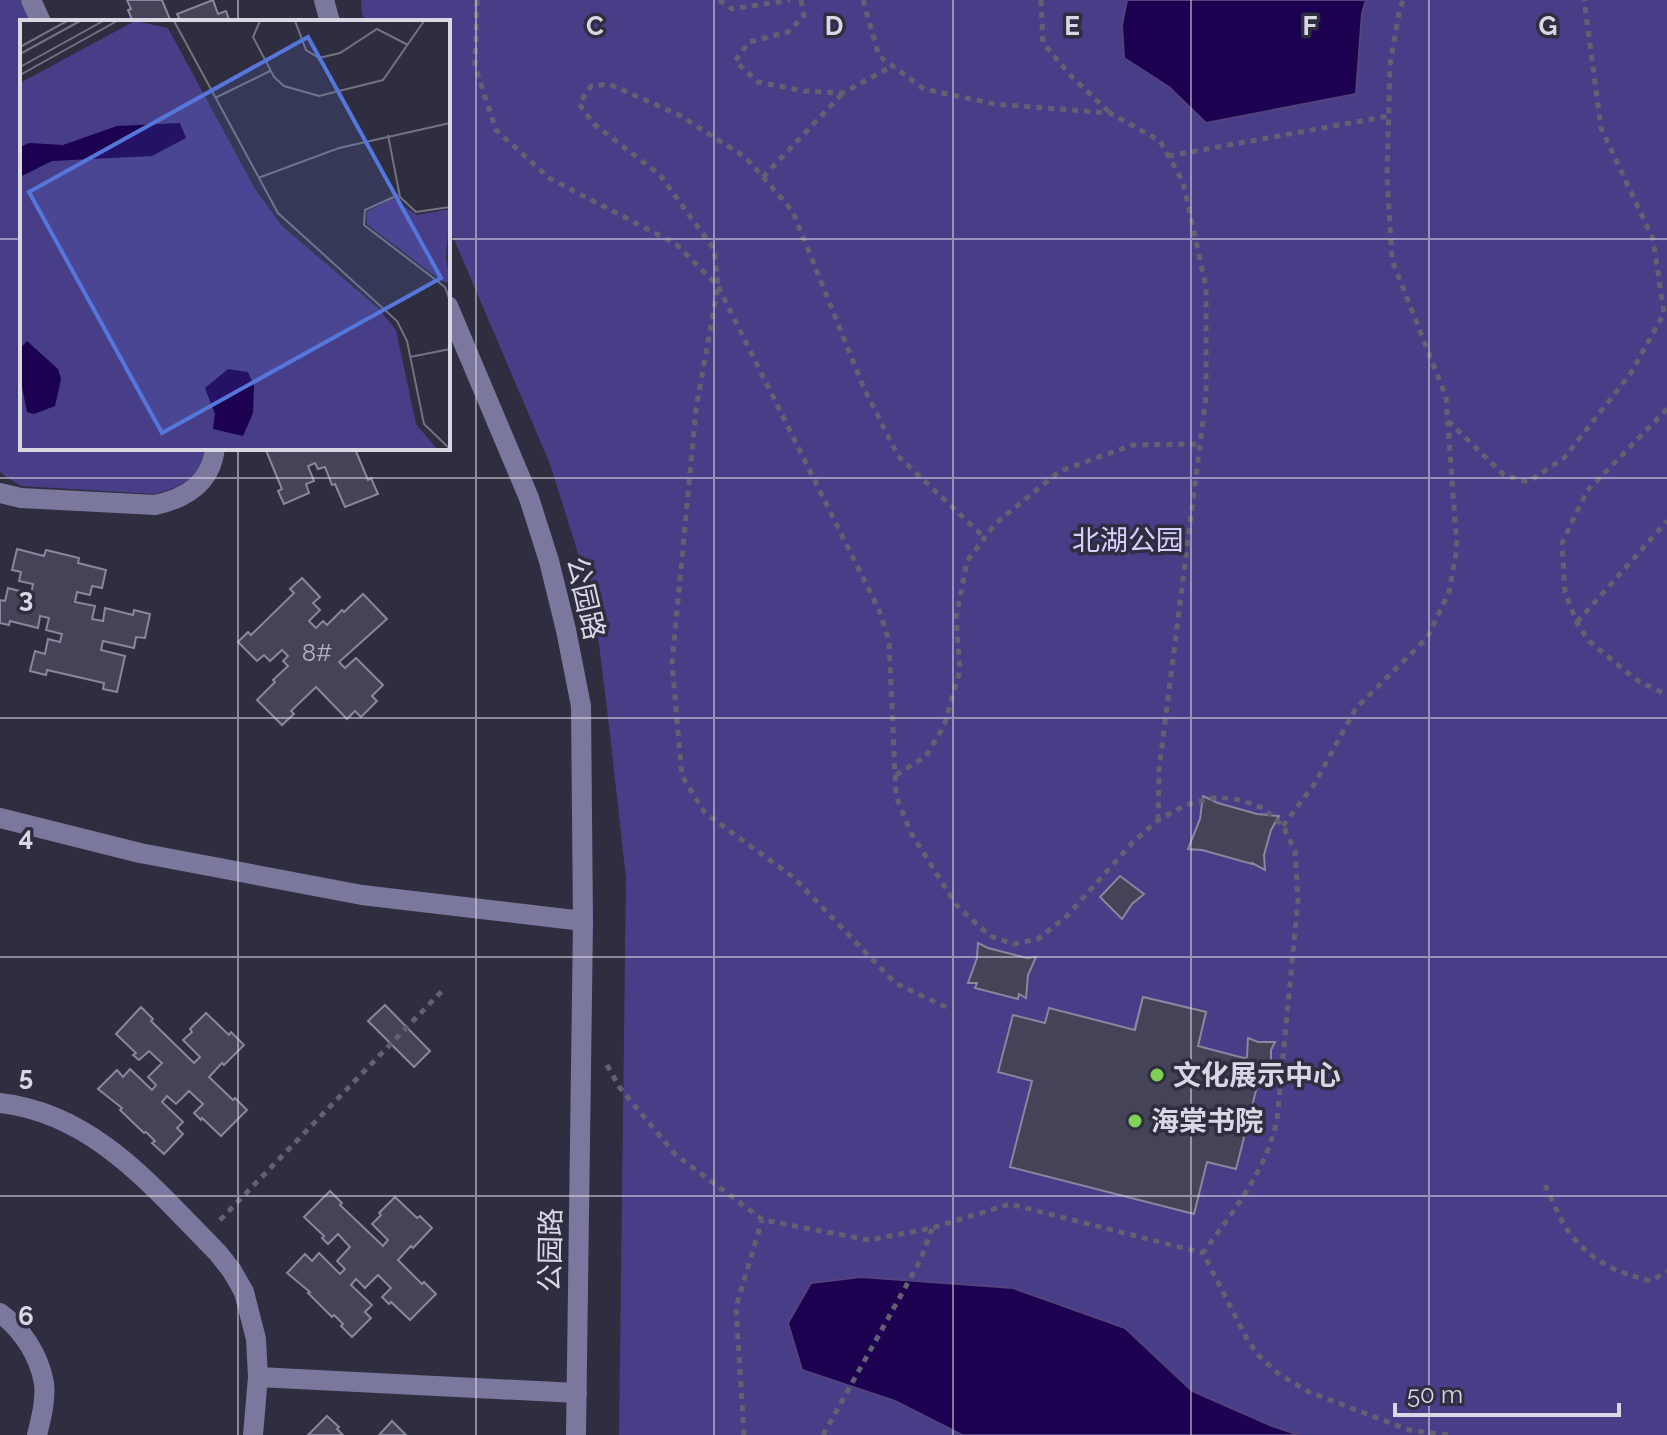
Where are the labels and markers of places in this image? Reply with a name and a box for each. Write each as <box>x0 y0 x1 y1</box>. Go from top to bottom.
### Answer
place label: 文化展示中心 <box>1173 1059 1341 1092</box>
marker: 文化展示中心 <box>1148 1066 1166 1084</box>
place label: 海棠书院 <box>1151 1105 1263 1138</box>
marker: 海棠书院 <box>1126 1112 1144 1130</box>

